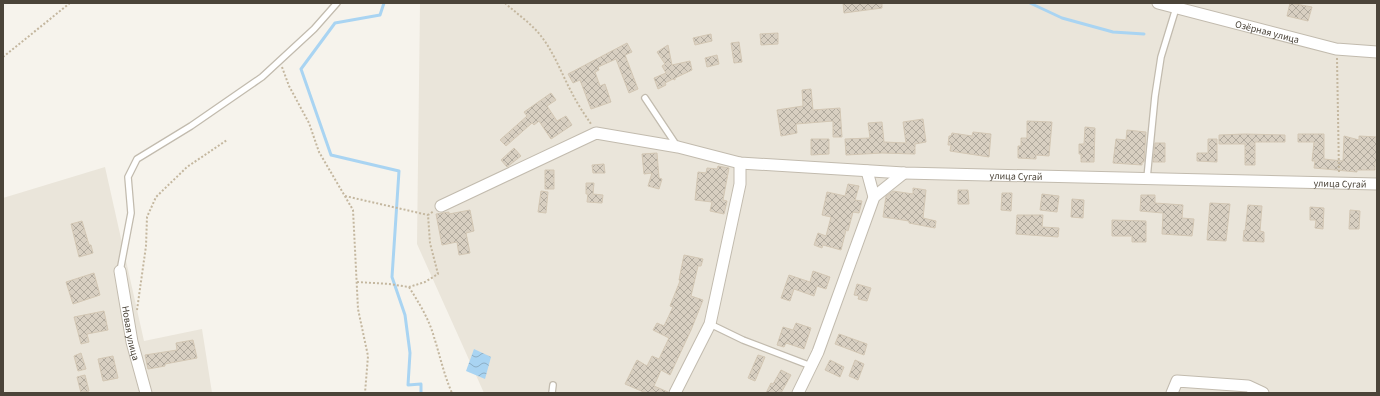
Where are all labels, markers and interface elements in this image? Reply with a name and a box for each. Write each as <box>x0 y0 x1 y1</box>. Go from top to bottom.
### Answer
street label: Озёрная улица <box>1234 17 1301 47</box>
street label: улица Сугай <box>989 169 1043 184</box>
street label: улица Сугай <box>1313 177 1367 192</box>
street label: Новая улица <box>118 305 143 362</box>

